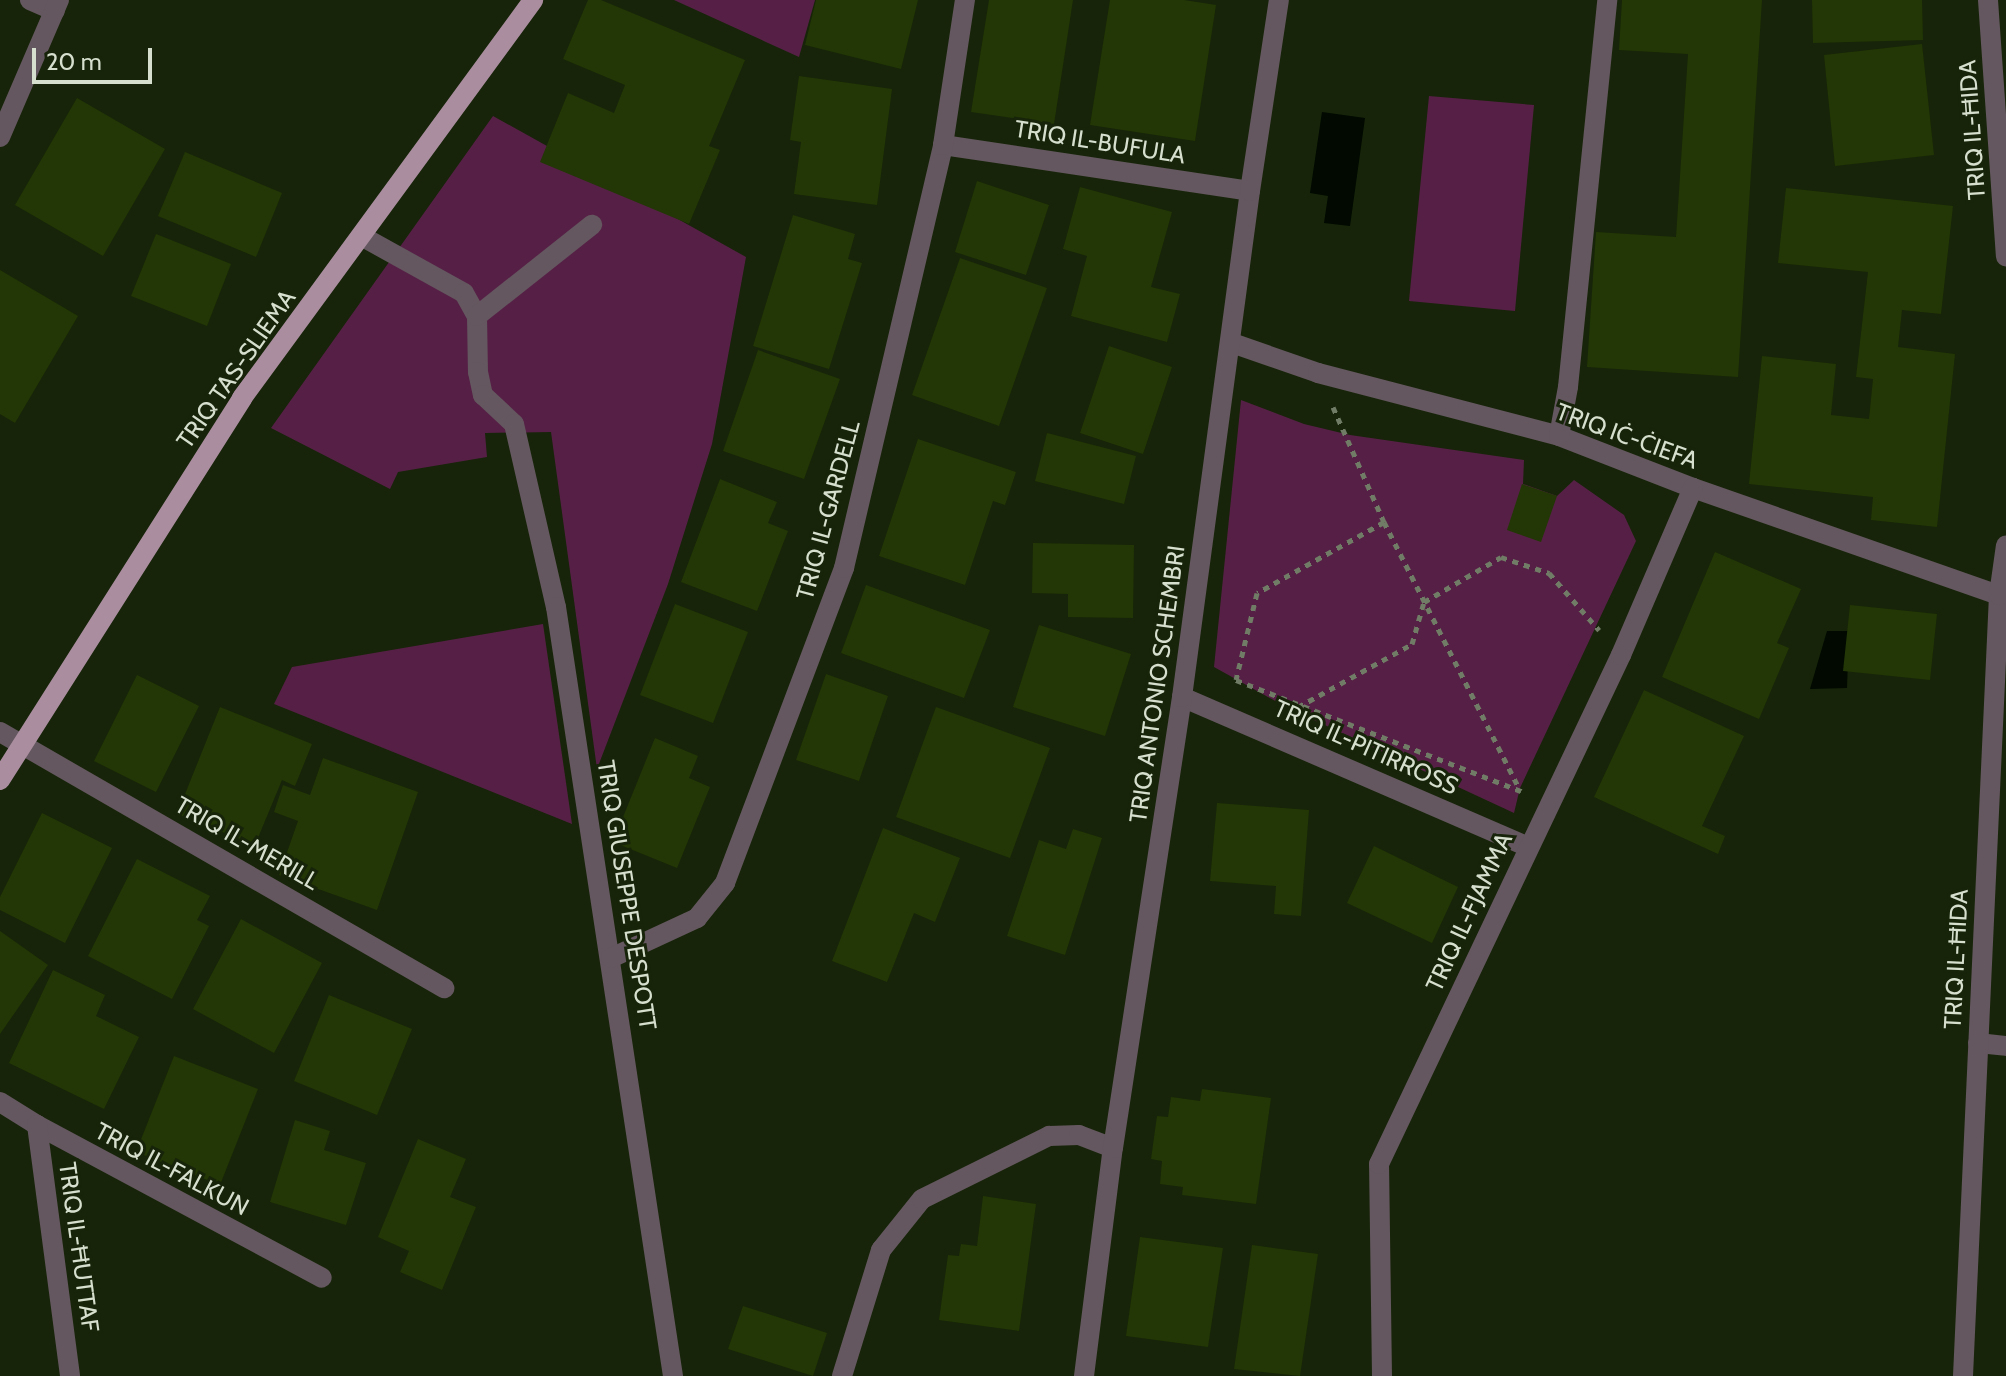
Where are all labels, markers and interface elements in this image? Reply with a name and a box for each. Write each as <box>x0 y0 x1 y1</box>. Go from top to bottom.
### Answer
scale bar <box>36 32 156 82</box>
text: 20 m <box>46 47 102 76</box>
street label: TRIQ IL-ĦIDA <box>1953 59 1991 201</box>
street label: TRIQ IL-BUFULA <box>1013 114 1187 170</box>
street label: TRIQ TAS-SLIEMA <box>171 284 301 454</box>
street label: TRIQ IĊ-ĊIEFA <box>1552 397 1702 475</box>
street label: TRIQ IL-GARDELL <box>790 417 866 603</box>
street label: TRIQ ANTONIO SCHEMBRI <box>1123 543 1191 825</box>
street label: TRIQ IL-PITIRROSS <box>1270 694 1462 800</box>
street label: TRIQ GIUSEPPE DESPOTT <box>591 758 663 1032</box>
street label: TRIQ IL-MERILL <box>170 790 324 896</box>
street label: TRIQ IL-FJAMMA <box>1420 828 1518 996</box>
street label: TRIQ IL-ĦIDA <box>1938 888 1974 1030</box>
street label: TRIQ IL-FALKUN <box>90 1116 254 1222</box>
street label: TRIQ IL-ĦUTTAF <box>53 1160 105 1334</box>

